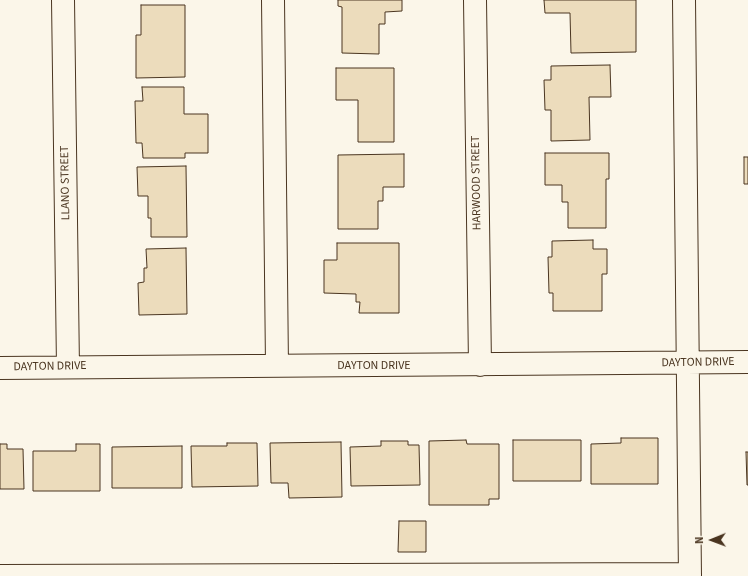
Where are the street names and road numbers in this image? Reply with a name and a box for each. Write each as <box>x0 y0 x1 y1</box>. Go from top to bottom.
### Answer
street label: HARWOOD STREET <box>469 135 485 231</box>
street label: LLANO STREET <box>58 145 74 221</box>
street label: DAYTON DRIVE <box>661 355 735 371</box>
street label: DAYTON DRIVE <box>13 359 87 375</box>
street label: DAYTON DRIVE <box>337 359 411 373</box>

